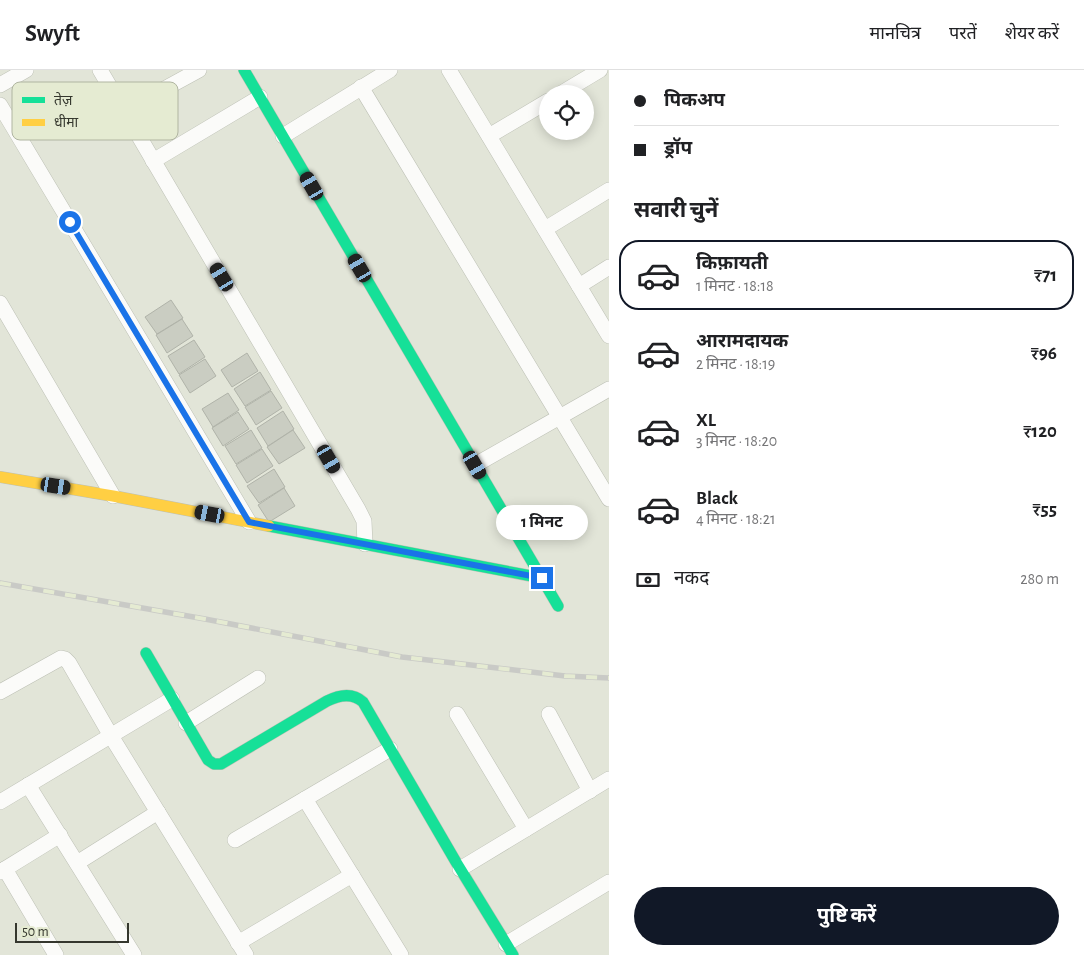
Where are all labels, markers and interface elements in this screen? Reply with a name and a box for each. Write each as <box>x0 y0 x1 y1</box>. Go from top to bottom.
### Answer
text: Swyft <box>25 22 80 46</box>
text: मानचित्र <box>869 25 921 43</box>
text: परतें <box>949 25 977 43</box>
text: शेयर करें <box>1005 25 1059 43</box>
legend <box>12 82 178 140</box>
map controls <box>539 85 594 140</box>
button: locate <box>539 85 594 140</box>
text: तेज़ <box>54 91 73 108</box>
text: पिकअप <box>664 91 725 110</box>
text: धीमा <box>54 114 79 130</box>
text: ड्रॉप <box>664 139 692 158</box>
car <box>298 169 325 203</box>
text: सवारी चुनें <box>634 199 718 221</box>
route start <box>59 211 81 233</box>
car <box>346 251 373 285</box>
icon: car <box>636 253 681 298</box>
text: किफ़ायती <box>696 254 768 273</box>
car <box>207 260 236 294</box>
text: ₹71 <box>1034 266 1057 285</box>
text: 1 मिनट · 18:18 <box>696 278 774 294</box>
icon: car <box>636 331 681 376</box>
text: आरामदायक <box>696 332 788 351</box>
text: ₹96 <box>1031 344 1057 363</box>
text: 2 मिनट · 18:19 <box>696 356 775 372</box>
icon: car <box>636 409 681 454</box>
text: XL <box>696 411 716 430</box>
text: ₹120 <box>1023 422 1057 441</box>
text: 3 मिनट · 18:20 <box>696 433 777 449</box>
car <box>315 442 342 476</box>
car <box>461 448 488 482</box>
car <box>40 476 71 496</box>
icon: car <box>636 487 681 532</box>
text: Black <box>696 489 738 508</box>
text: ₹55 <box>1033 500 1057 519</box>
car <box>193 504 226 524</box>
callout: 1 मिनट <box>496 506 588 540</box>
text: 4 मिनट · 18:21 <box>696 511 775 527</box>
text: 1 मिनट <box>521 514 563 530</box>
icon: cash <box>634 566 662 594</box>
route end <box>531 567 553 589</box>
text: नकद <box>674 569 709 588</box>
text: 280 m <box>1020 571 1059 587</box>
button: पुष्टि करें <box>634 887 1059 945</box>
scale bar <box>15 920 129 943</box>
text: 50 m <box>22 925 49 939</box>

